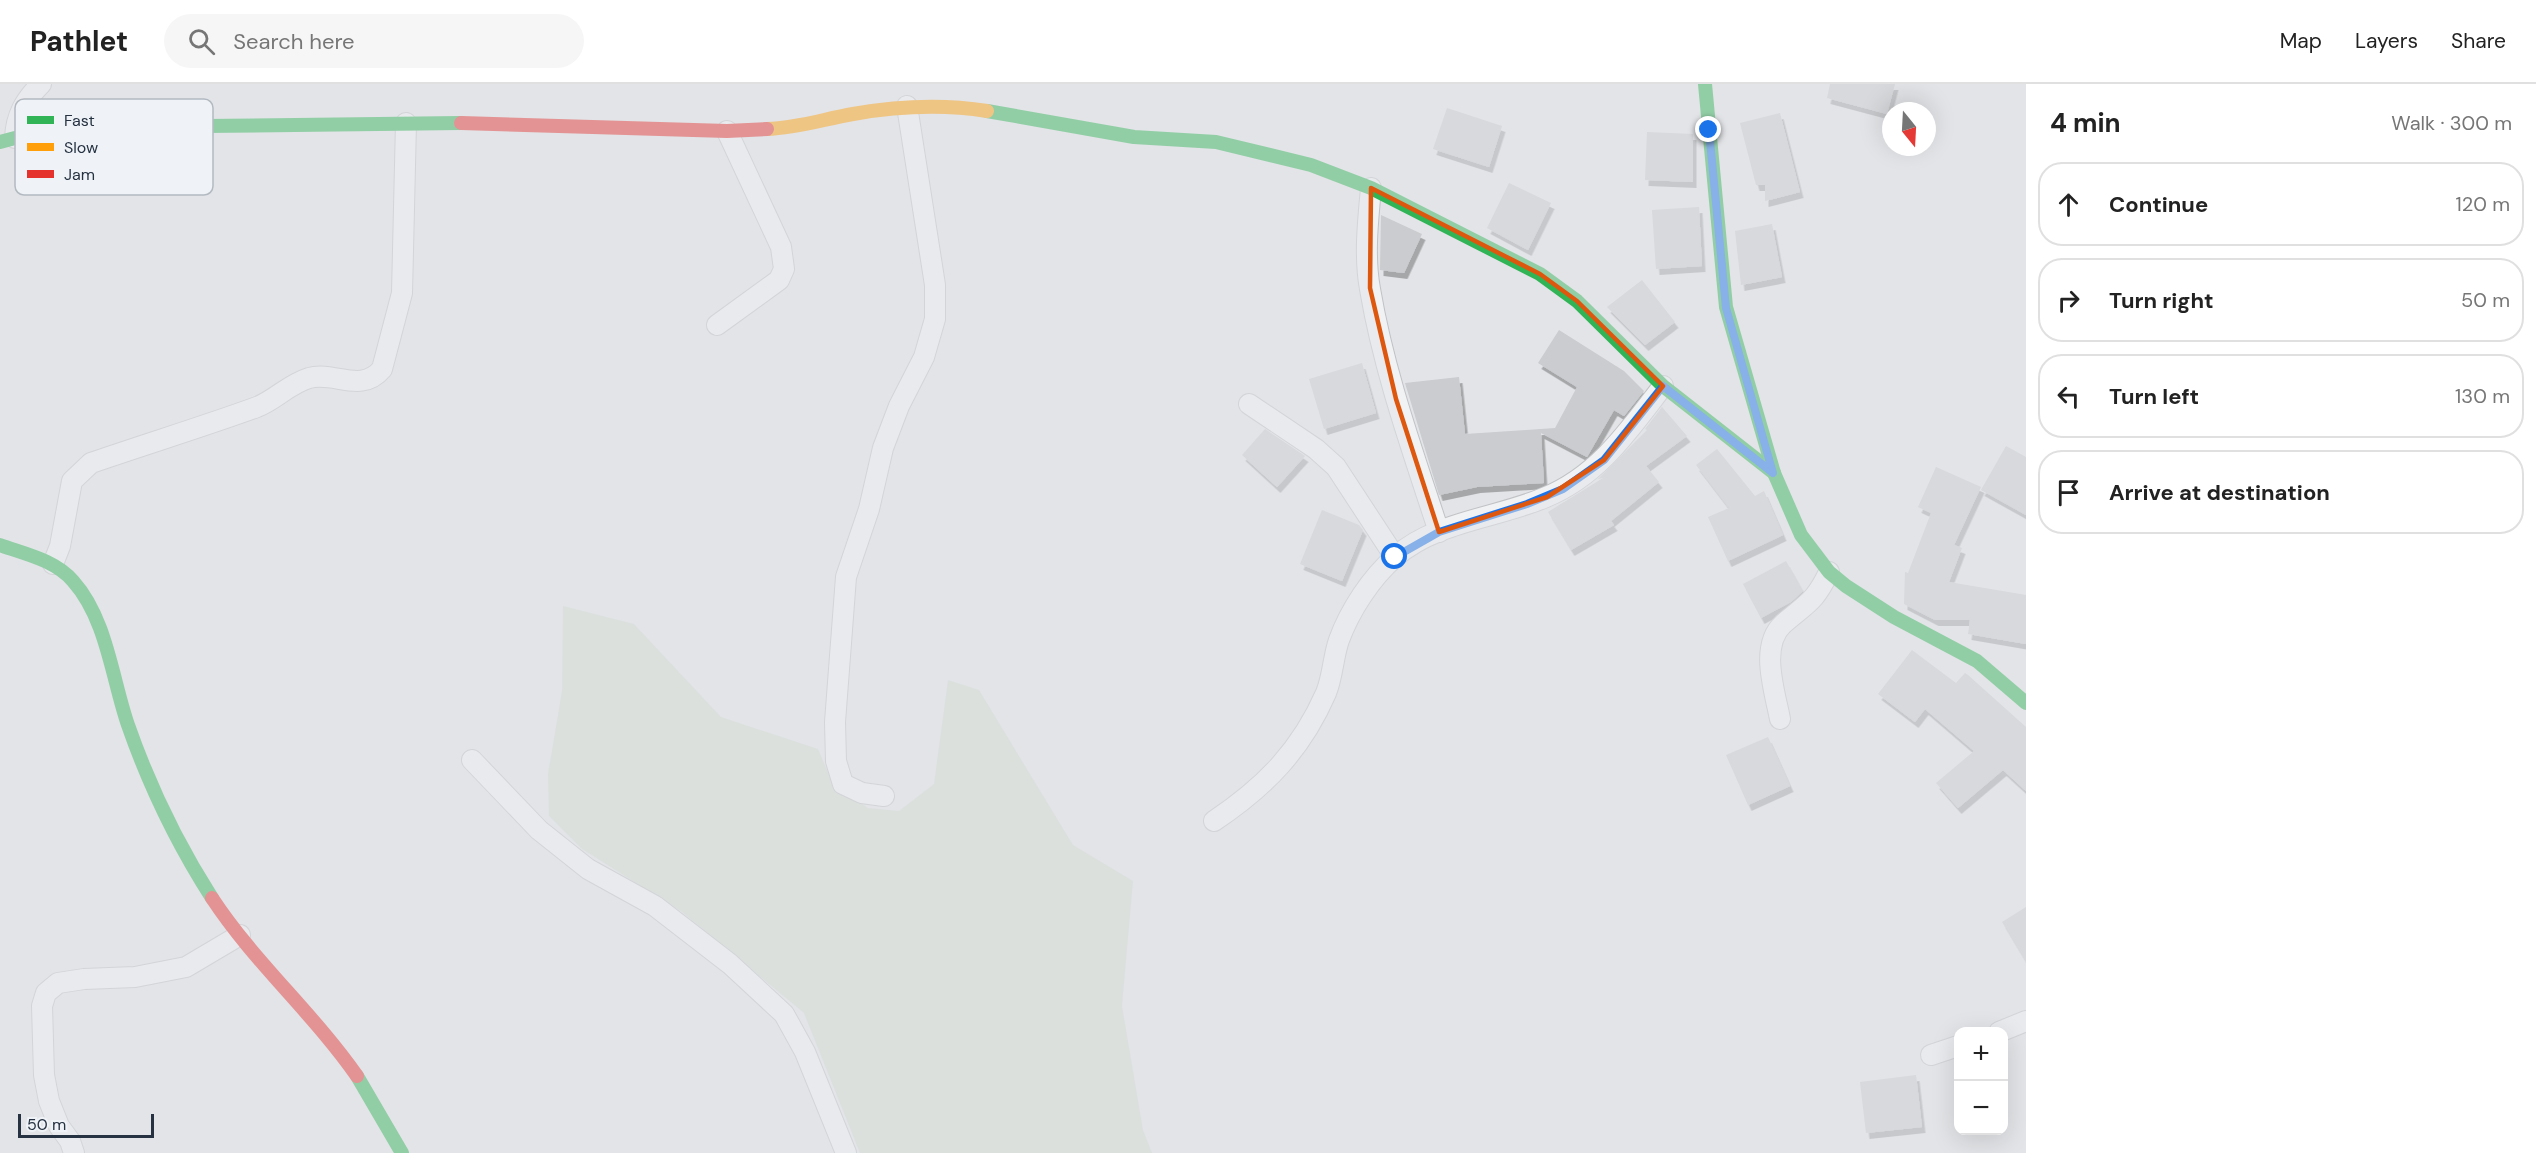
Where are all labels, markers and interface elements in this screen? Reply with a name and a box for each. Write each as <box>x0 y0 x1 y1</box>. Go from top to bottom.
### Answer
search box <box>164 14 584 68</box>
text: Pathlet <box>30 23 128 60</box>
icon: search <box>185 25 218 58</box>
text: Search here <box>233 27 355 56</box>
text: Map <box>2280 27 2322 55</box>
text: Layers <box>2355 27 2418 55</box>
text: Share <box>2451 27 2506 55</box>
legend <box>15 99 213 195</box>
north arrow <box>1882 102 1936 156</box>
text: 4 min <box>2050 106 2121 140</box>
text: Fast <box>64 110 95 131</box>
text: Walk · 300 m <box>2391 110 2512 136</box>
route end <box>1695 116 1721 142</box>
text: Slow <box>64 137 98 158</box>
text: Jam <box>64 164 95 185</box>
icon: ahead <box>2052 188 2085 221</box>
text: Continue <box>2109 190 2208 219</box>
text: 120 m <box>2456 191 2510 217</box>
icon: right <box>2052 284 2085 317</box>
text: Turn right <box>2109 286 2214 315</box>
text: 50 m <box>2461 287 2510 313</box>
icon: left <box>2052 380 2085 413</box>
text: Turn left <box>2109 382 2199 411</box>
text: 130 m <box>2455 383 2510 409</box>
icon: arrive <box>2052 476 2085 509</box>
text: Arrive at destination <box>2109 478 2330 507</box>
route start <box>1381 543 1407 569</box>
map controls <box>1954 1027 2008 1135</box>
button: + <box>1954 1027 2008 1081</box>
button: − <box>1954 1081 2008 1135</box>
scale bar <box>18 1111 154 1138</box>
text: 50 m <box>27 1114 66 1135</box>

